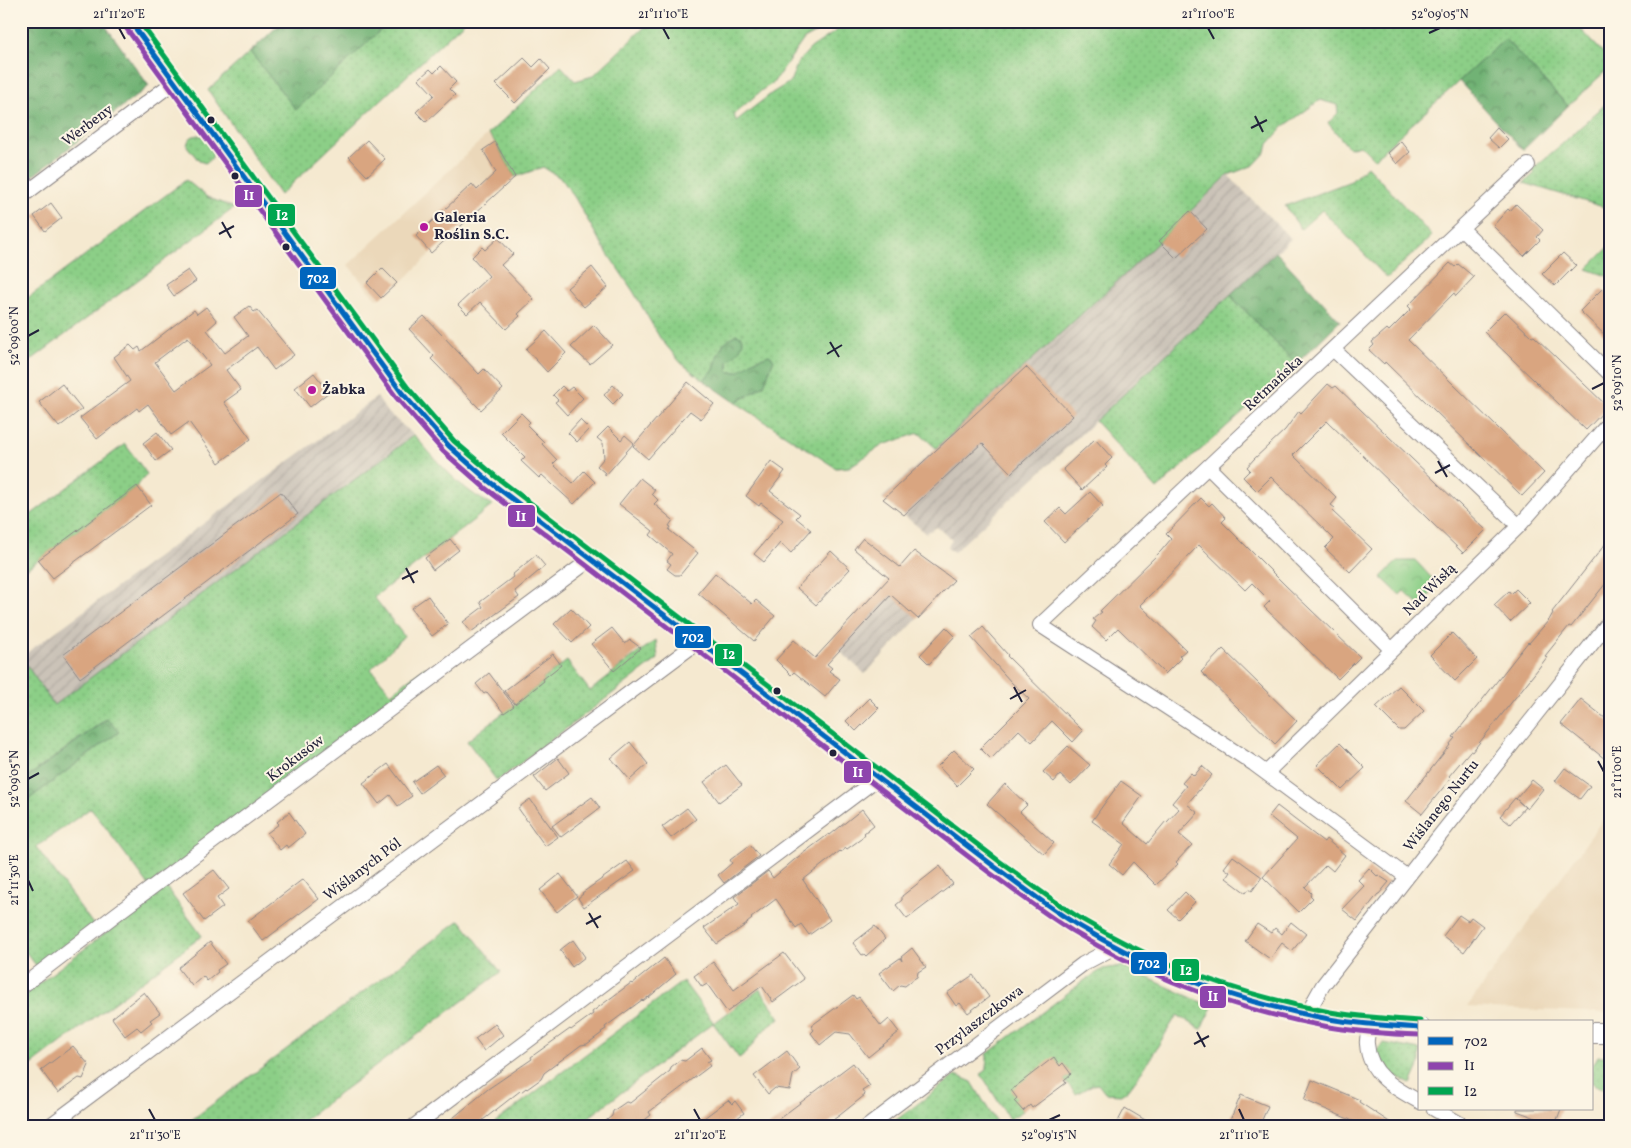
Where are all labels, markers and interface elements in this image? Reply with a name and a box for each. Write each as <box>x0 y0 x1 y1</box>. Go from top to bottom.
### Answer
text: 21°11'20"E <box>93 7 145 23</box>
text: 21°11'10"E <box>638 7 688 23</box>
text: 21°11'00"E <box>1182 7 1234 23</box>
text: 52°09'05"N <box>1411 7 1469 23</box>
street label: Werbeny <box>58 100 118 152</box>
unlabelled marker <box>206 115 216 125</box>
unlabelled marker <box>230 171 240 181</box>
line badge: I1 <box>234 184 263 208</box>
text: I1 <box>244 187 254 206</box>
line badge: I2 <box>267 203 296 227</box>
text: I2 <box>276 207 288 226</box>
place label: Galeria Roślin S.C. <box>434 208 509 246</box>
marker: Galeria Roślin S.C. <box>418 221 430 233</box>
unlabelled marker <box>281 242 291 252</box>
line badge: 702 <box>299 266 337 290</box>
text: 702 <box>307 270 329 289</box>
text: 52°09'00"N <box>7 306 23 366</box>
street label: Retmańska <box>1240 351 1308 417</box>
text: 52°09'10"N <box>1610 355 1626 411</box>
place label: Żabka <box>322 380 366 401</box>
marker: Żabka <box>306 384 318 396</box>
line badge: I1 <box>507 504 536 528</box>
text: I1 <box>516 508 526 527</box>
street label: Nad Wisłą <box>1399 559 1461 621</box>
line badge: 702 <box>674 625 712 649</box>
text: 702 <box>682 629 704 648</box>
line badge: I2 <box>714 643 743 667</box>
text: I2 <box>723 646 735 665</box>
unlabelled marker <box>772 686 782 696</box>
street label: Krokusów <box>263 730 329 787</box>
text: 21°11'00"E <box>1610 746 1626 798</box>
unlabelled marker <box>828 748 838 758</box>
text: 52°09'05"N <box>7 750 23 808</box>
street label: Wiślanego Nurtu <box>1399 755 1485 857</box>
line badge: I1 <box>843 760 872 784</box>
text: I1 <box>853 764 863 783</box>
street label: Wiślanych Pól <box>320 834 406 906</box>
text: 21°11'30"E <box>7 854 23 906</box>
line badge: 702 <box>1130 951 1168 975</box>
text: 702 <box>1138 955 1160 974</box>
line badge: I2 <box>1171 958 1200 982</box>
text: I2 <box>1180 962 1192 981</box>
street label: Przylaszczkowa <box>932 981 1028 1061</box>
line badge: I1 <box>1199 985 1227 1009</box>
text: I1 <box>1208 988 1218 1007</box>
legend <box>1418 1020 1594 1110</box>
text: 702 <box>1464 1032 1488 1053</box>
text: I1 <box>1464 1056 1475 1077</box>
text: I2 <box>1464 1082 1477 1103</box>
text: 21°11'30"E <box>129 1128 181 1144</box>
text: 21°11'20"E <box>674 1128 726 1144</box>
text: 52°09'15"N <box>1021 1128 1077 1144</box>
text: 21°11'10"E <box>1219 1128 1269 1144</box>

